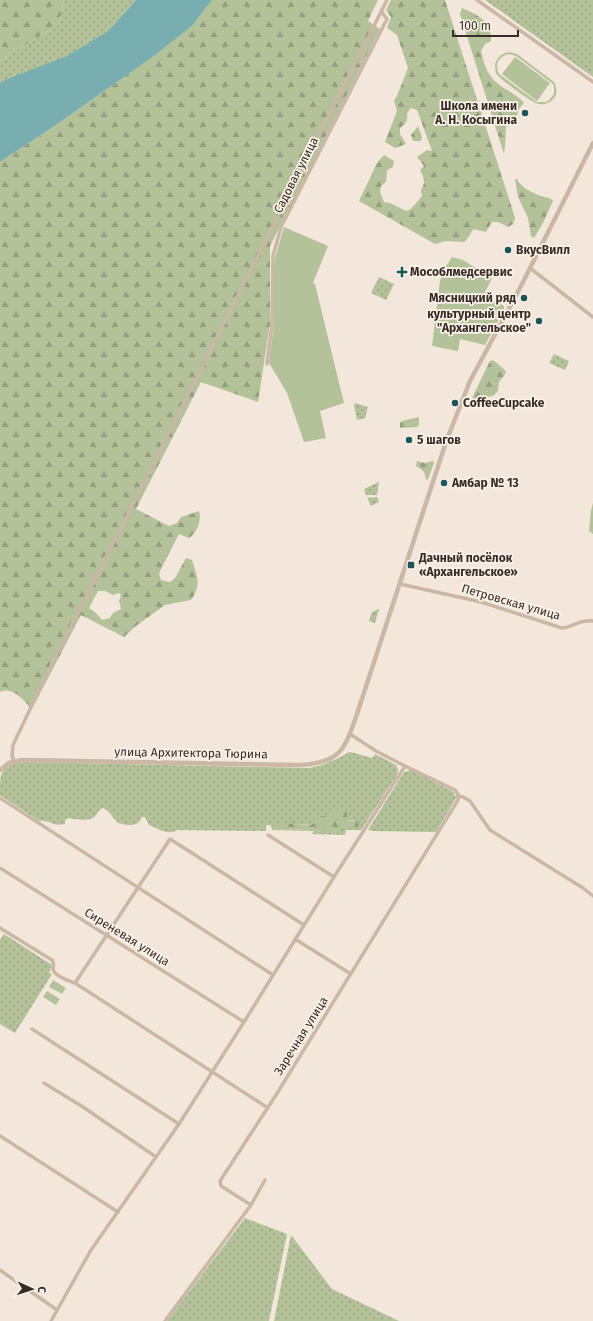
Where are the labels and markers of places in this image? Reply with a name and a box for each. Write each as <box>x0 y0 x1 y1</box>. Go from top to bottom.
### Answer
place label: Школа имени А. Н. Косыгина <box>434 99 517 127</box>
marker: Школа имени А. Н. Косыгина <box>520 108 530 118</box>
place label: ВкусВилл <box>516 243 570 257</box>
marker: ВкусВилл <box>503 245 513 255</box>
place label: Мособлмедсервис <box>410 265 513 279</box>
marker: Мособлмедсервис <box>397 267 407 277</box>
place label: Мясницкий ряд <box>429 291 516 305</box>
marker: Мясницкий ряд <box>519 293 529 303</box>
place label: культурный центр "Архангельское" <box>427 307 531 335</box>
marker: культурный центр "Архангельское" <box>534 316 544 326</box>
place label: CoffeeCupcake <box>463 396 545 410</box>
marker: CoffeeCupcake <box>450 398 460 408</box>
place label: 5 шагов <box>417 433 461 447</box>
marker: 5 шагов <box>404 435 414 445</box>
place label: Амбар № 13 <box>451 476 519 490</box>
marker: Амбар № 13 <box>439 478 449 488</box>
place label: Дачный посёлок «Архангельское» <box>418 551 518 579</box>
marker: Дачный посёлок «Архангельское» <box>406 560 416 570</box>

